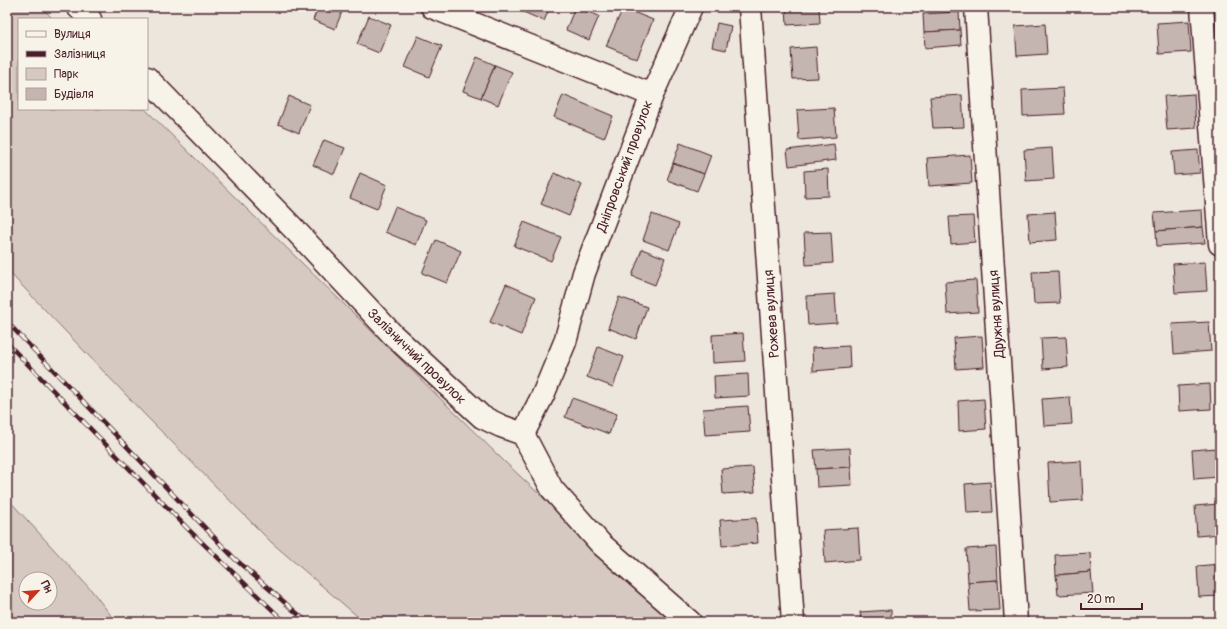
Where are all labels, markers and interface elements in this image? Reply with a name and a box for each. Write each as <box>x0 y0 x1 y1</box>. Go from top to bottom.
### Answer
legend <box>18 18 148 110</box>
text: Вулиця <box>54 27 91 42</box>
text: Залізниця <box>54 47 106 62</box>
text: Парк <box>54 67 79 82</box>
text: Будівля <box>54 87 94 102</box>
street label: Дніпровський провулок <box>592 98 656 235</box>
street label: Рожева вулиця <box>760 269 783 359</box>
street label: Дружня вулиця <box>985 269 1008 360</box>
street label: Залізничний провулок <box>364 305 470 408</box>
north arrow <box>18 571 58 611</box>
text: Пн <box>38 579 55 596</box>
scale bar <box>1081 585 1142 611</box>
text: 20 m <box>1087 592 1116 607</box>

